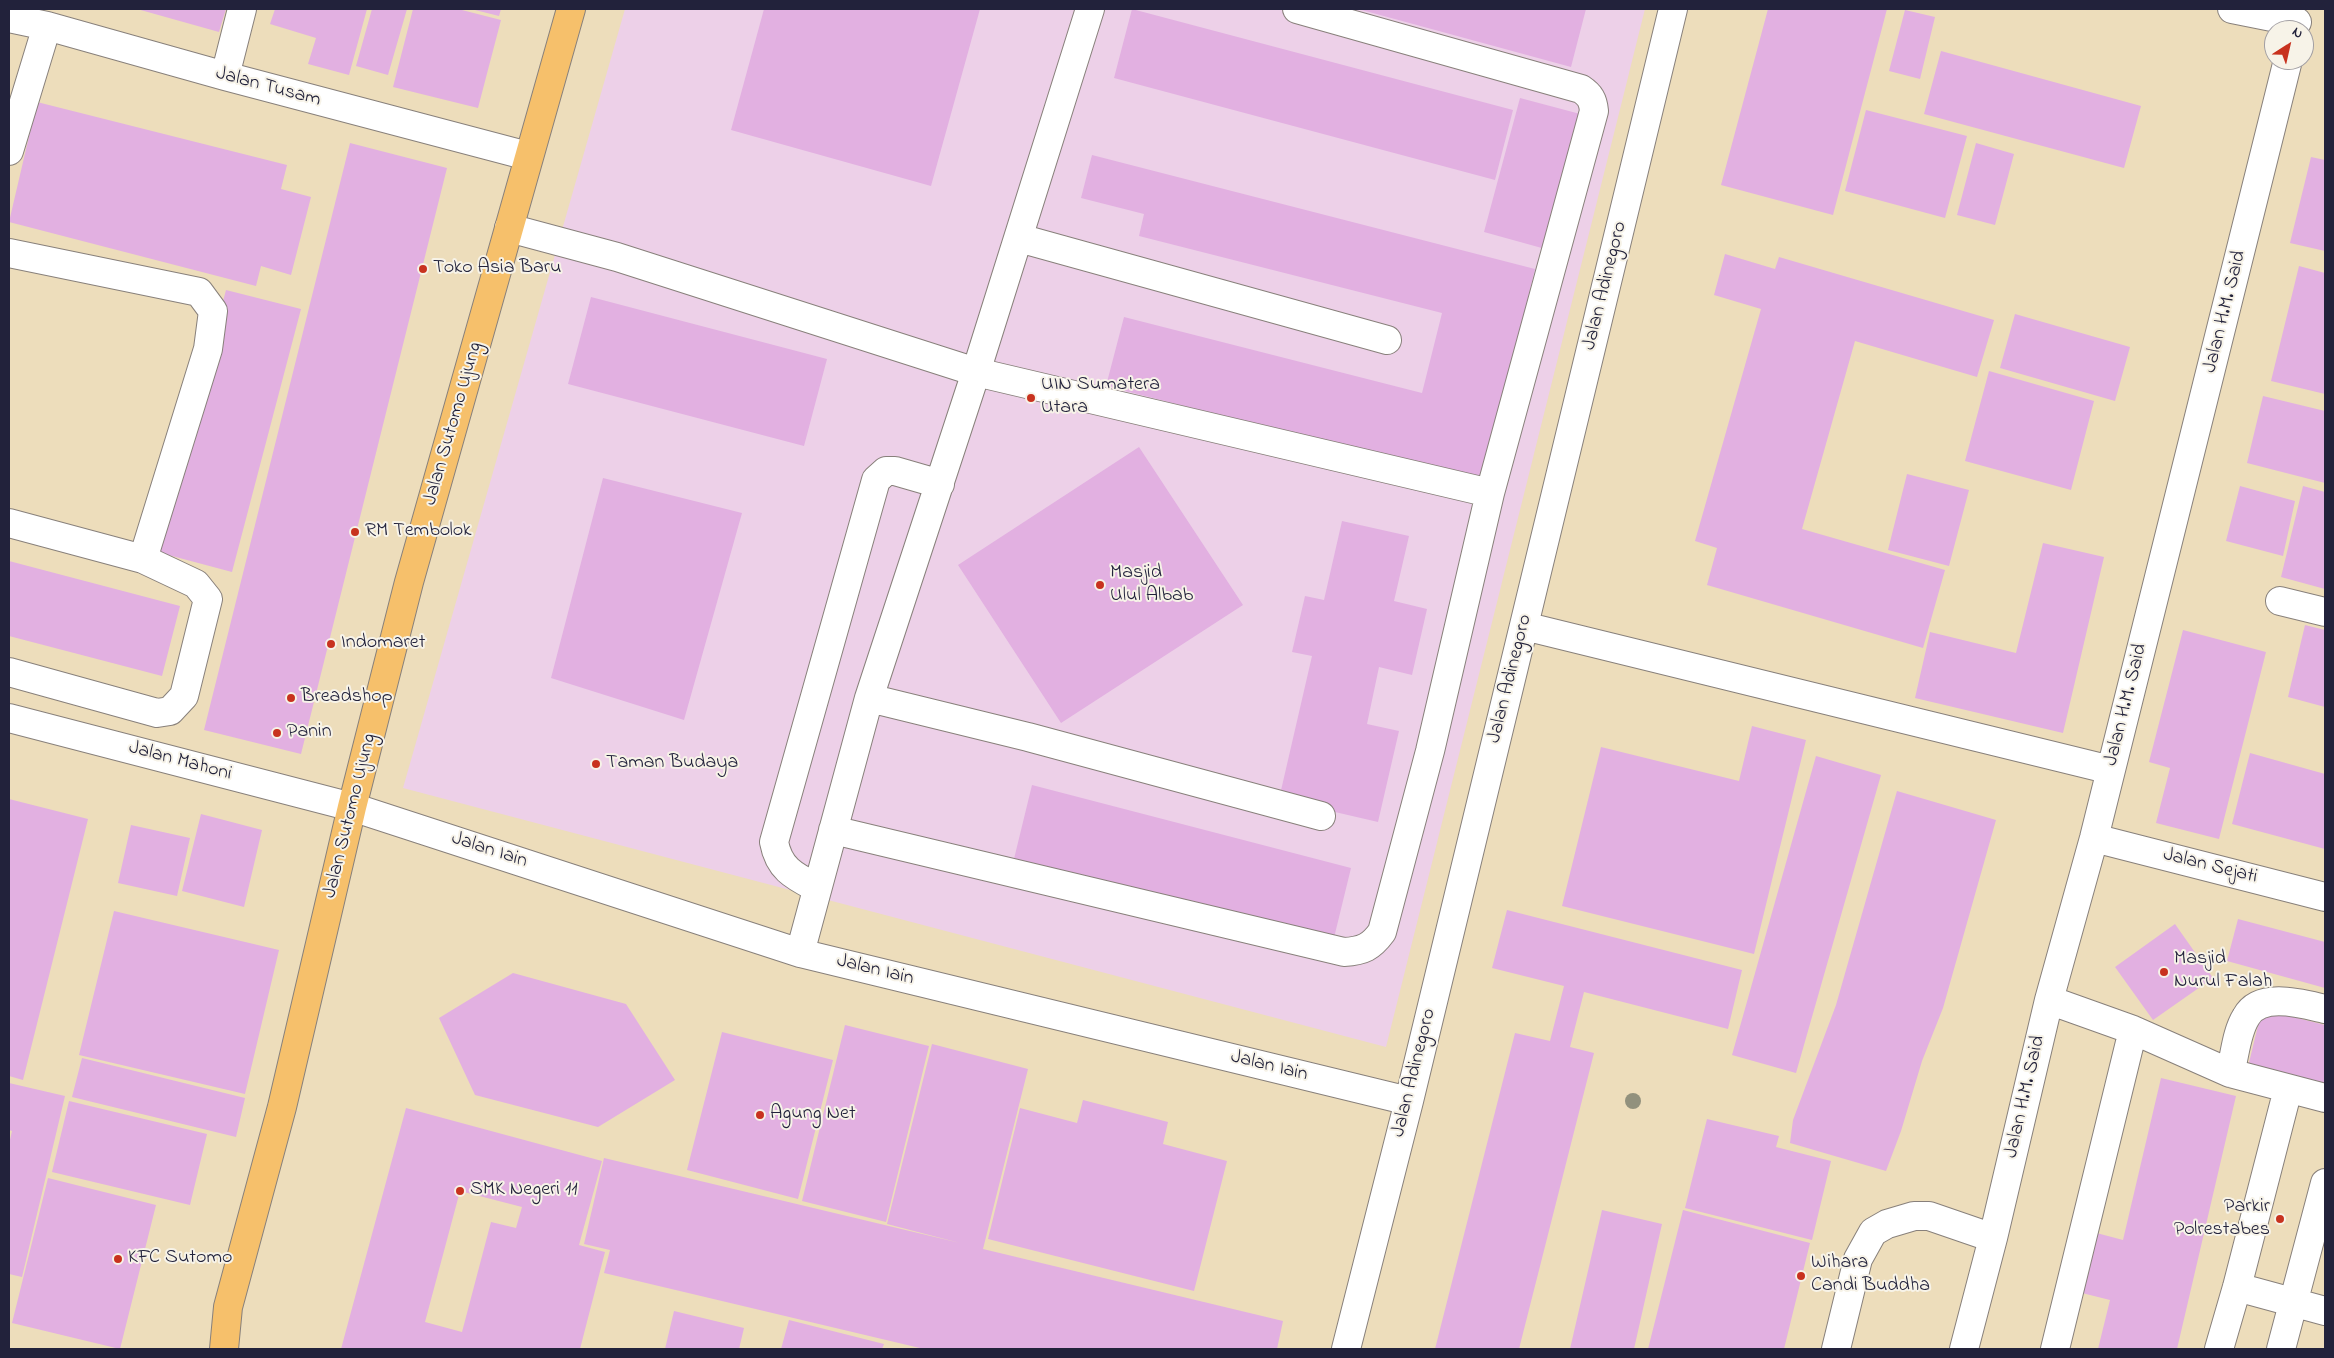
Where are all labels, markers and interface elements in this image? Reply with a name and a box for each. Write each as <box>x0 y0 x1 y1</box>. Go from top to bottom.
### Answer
north arrow <box>2264 20 2314 70</box>
text: N <box>2287 22 2307 44</box>
street label: Jalan Tusam <box>213 62 323 114</box>
street label: Jalan Adinegoro <box>1578 219 1634 353</box>
street label: Jalan H.M. Said <box>2199 248 2253 376</box>
place label: Toko Asia Baru <box>433 257 561 281</box>
marker: Toko Asia Baru <box>417 263 429 275</box>
street label: Jalan Sutomo Ujung <box>419 340 489 508</box>
place label: UIN Sumatera Utara <box>1041 374 1160 421</box>
marker: UIN Sumatera Utara <box>1025 392 1037 404</box>
place label: RM Tembolok <box>365 520 471 544</box>
marker: RM Tembolok <box>349 526 361 538</box>
place label: Masjid Ulul Albab <box>1110 562 1193 609</box>
marker: Masjid Ulul Albab <box>1094 579 1106 591</box>
street label: Jalan Adinegoro <box>1483 612 1539 746</box>
place label: Indomaret <box>341 632 425 656</box>
marker: Indomaret <box>325 638 337 650</box>
street label: Jalan H.M. Said <box>2100 641 2154 769</box>
place label: Breadshop <box>301 686 393 710</box>
marker: Breadshop <box>285 692 297 704</box>
place label: Panin <box>287 721 331 745</box>
marker: Panin <box>271 727 283 739</box>
street label: Jalan Sutomo Ujung <box>319 731 383 901</box>
street label: Jalan Mahoni <box>126 737 234 787</box>
place label: Taman Budaya <box>606 752 738 776</box>
marker: Taman Budaya <box>590 758 602 770</box>
street label: Jalan Iain <box>448 827 530 875</box>
street label: Jalan Sejati <box>2160 844 2260 890</box>
place label: Masjid Nurul Falah <box>2174 948 2272 995</box>
street label: Jalan Iain <box>834 950 916 992</box>
marker: Masjid Nurul Falah <box>2158 966 2170 978</box>
street label: Jalan Adinegoro <box>1387 1006 1443 1140</box>
street label: Jalan H.M. Said <box>2000 1033 2052 1161</box>
street label: Jalan Iain <box>1228 1046 1310 1088</box>
place label: Agung Net <box>770 1103 856 1127</box>
marker: Agung Net <box>754 1109 766 1121</box>
place label: SMK Negeri 11 <box>470 1179 578 1203</box>
marker: SMK Negeri 11 <box>454 1185 466 1197</box>
place label: Parkir Polrestabes <box>2174 1196 2270 1243</box>
marker: Parkir Polrestabes <box>2274 1213 2286 1225</box>
place label: KFC Sutomo <box>128 1247 232 1271</box>
place label: Wihara Candi Buddha <box>1811 1252 1930 1299</box>
marker: KFC Sutomo <box>112 1253 124 1265</box>
marker: Wihara Candi Buddha <box>1795 1270 1807 1282</box>

